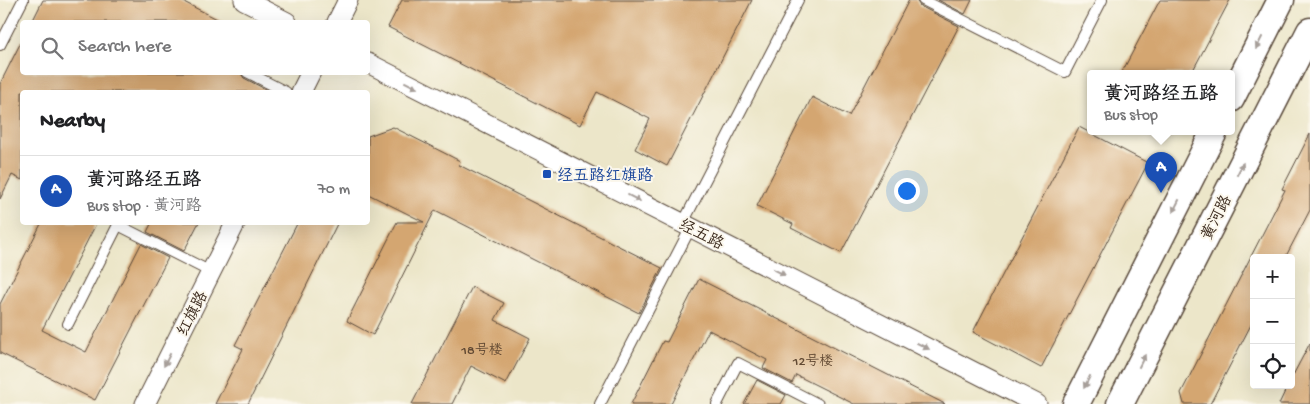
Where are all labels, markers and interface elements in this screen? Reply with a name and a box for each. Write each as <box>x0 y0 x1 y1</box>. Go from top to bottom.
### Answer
search box <box>20 20 370 75</box>
icon: search <box>38 34 66 62</box>
text: Search here <box>78 36 172 59</box>
one-way arrow <box>1255 36 1263 51</box>
popup <box>1087 70 1235 135</box>
one-way arrow <box>404 81 418 89</box>
text: 黄河路经五路 <box>1104 84 1218 107</box>
text: Bus stop <box>1104 107 1158 126</box>
text: Nearby <box>40 110 105 135</box>
pin: A <box>1145 152 1177 193</box>
one-way arrow <box>1236 162 1244 176</box>
place label: 经五路红旗路 <box>557 166 653 187</box>
marker: 经五路红旗路 <box>541 168 553 180</box>
text: 黄河路经五路 <box>87 170 201 193</box>
your location <box>894 178 920 204</box>
text: A <box>51 181 61 200</box>
text: 70 m <box>317 181 350 200</box>
street label: 黄河路 <box>1197 192 1237 244</box>
one-way arrow <box>627 194 641 202</box>
text: Bus stop · 黄河路 <box>87 198 202 217</box>
one-way arrow <box>1172 199 1180 214</box>
street label: 经五路 <box>675 215 727 255</box>
map controls <box>1250 254 1295 389</box>
button: + <box>1250 254 1295 299</box>
one-way arrow <box>772 268 786 276</box>
street label: 红旗路 <box>173 288 213 340</box>
button: − <box>1250 299 1295 344</box>
house number: 18号楼 <box>460 342 503 360</box>
one-way arrow <box>916 342 931 350</box>
button: locate <box>1250 344 1295 389</box>
one-way arrow <box>163 353 171 367</box>
house number: 12号楼 <box>792 353 833 371</box>
one-way arrow <box>1138 353 1146 368</box>
one-way arrow <box>1083 375 1091 390</box>

